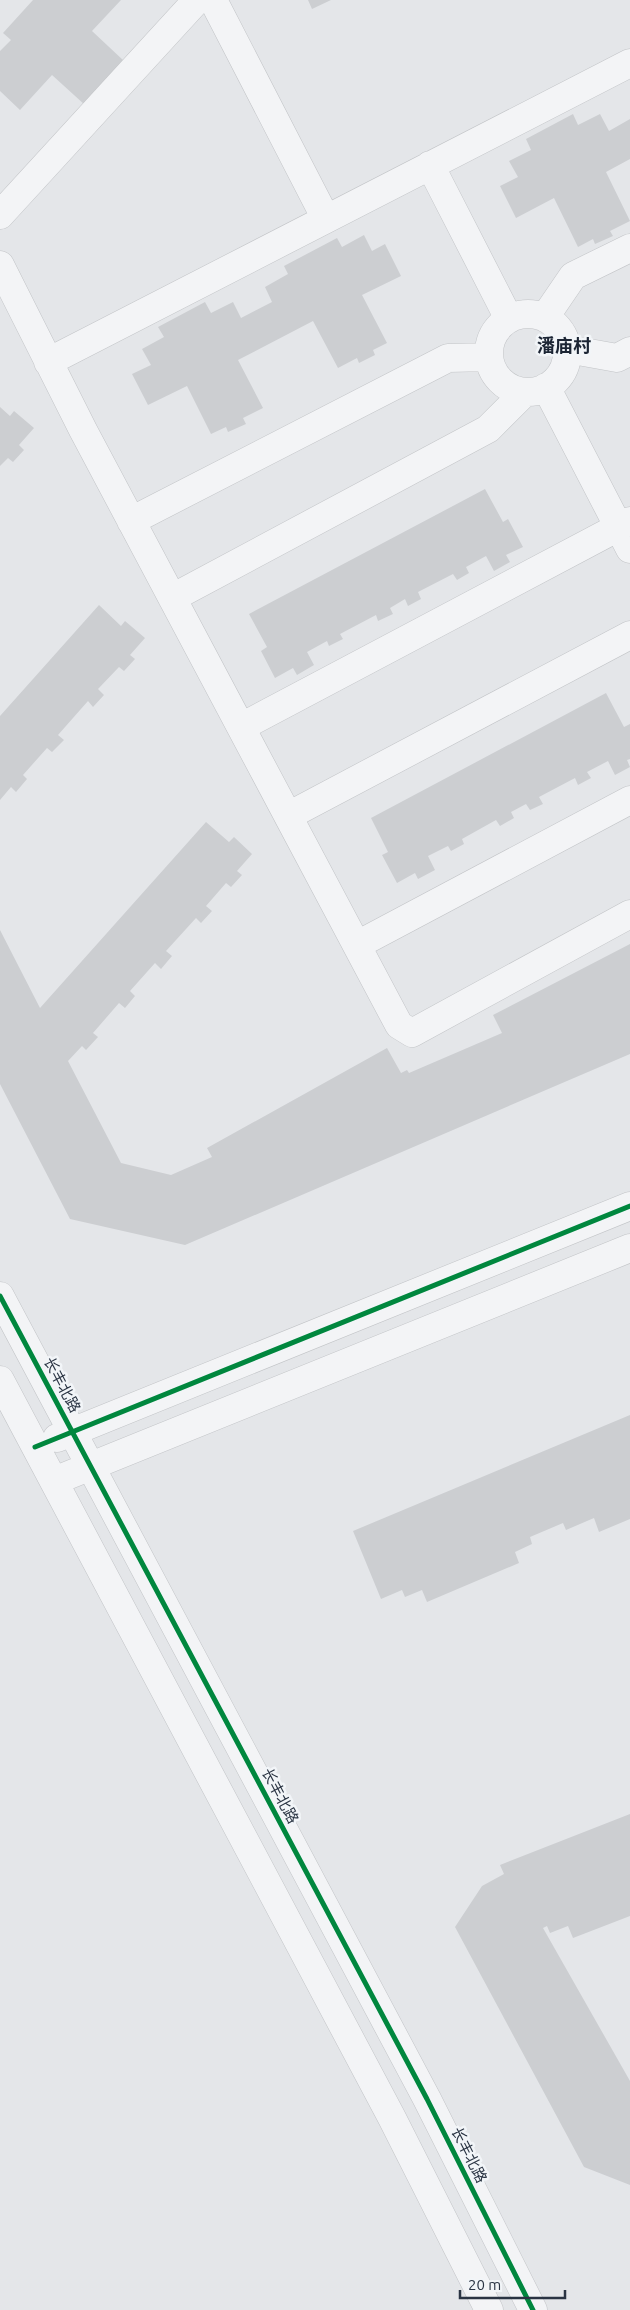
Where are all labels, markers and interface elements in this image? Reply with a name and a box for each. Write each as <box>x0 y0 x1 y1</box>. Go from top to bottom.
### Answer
district label: 潘庙村 <box>537 335 591 355</box>
street label: 长丰北路 <box>41 1354 84 1415</box>
street label: 长丰北路 <box>259 1765 302 1826</box>
street label: 长丰北路 <box>448 2124 491 2185</box>
scale bar <box>460 2268 565 2300</box>
text: 20 m <box>468 2276 501 2293</box>

